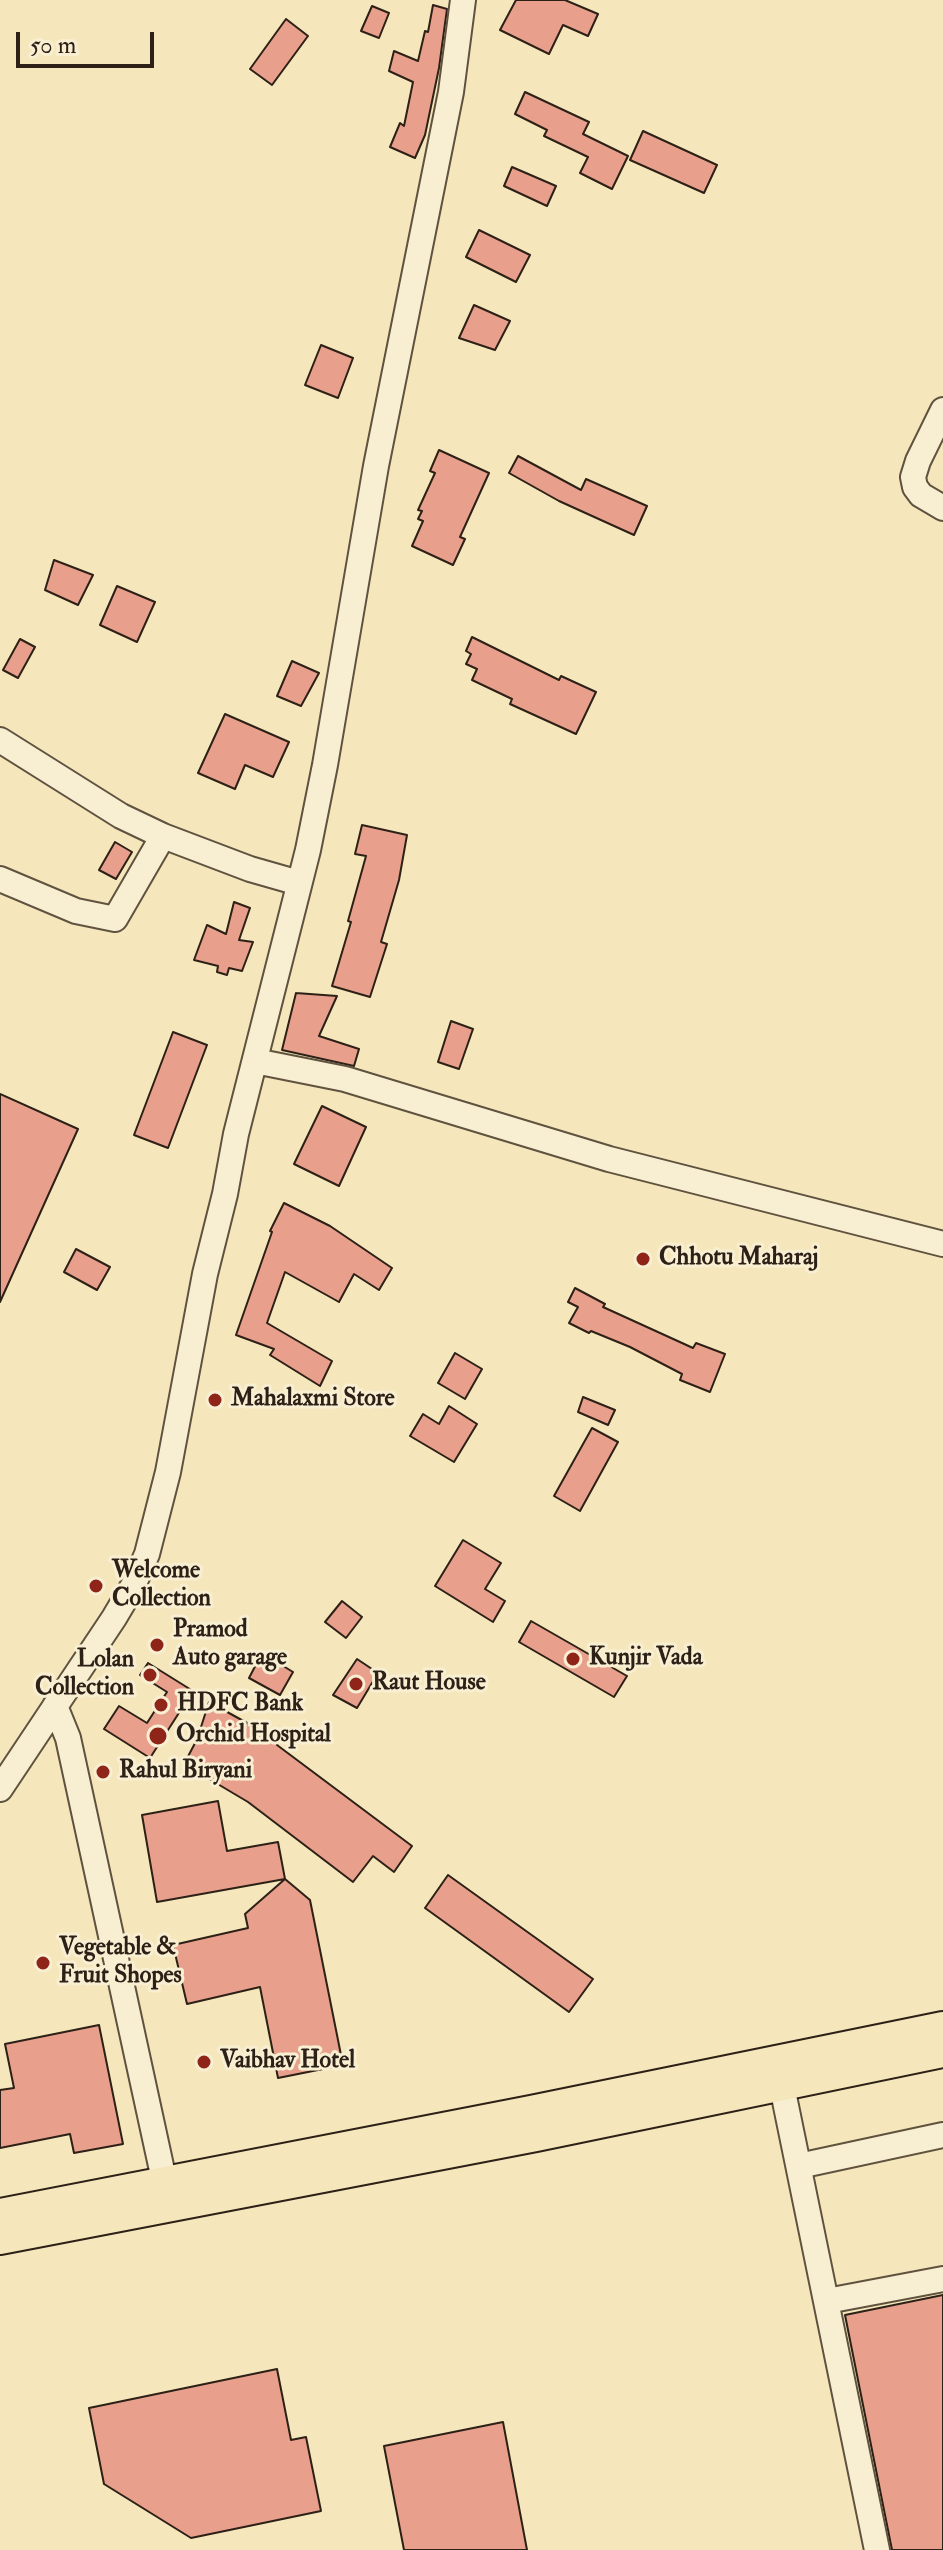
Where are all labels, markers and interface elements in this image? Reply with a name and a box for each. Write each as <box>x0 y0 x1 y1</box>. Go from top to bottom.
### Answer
scale bar <box>20 16 158 66</box>
text: 50 m <box>30 30 76 61</box>
place label: Chhotu Maharaj <box>659 1245 818 1273</box>
marker: Chhotu Maharaj <box>634 1250 652 1268</box>
place label: Mahalaxmi Store <box>231 1386 395 1414</box>
marker: Mahalaxmi Store <box>206 1391 224 1409</box>
place label: Welcome Collection <box>112 1558 211 1614</box>
marker: Welcome Collection <box>87 1577 105 1595</box>
place label: Pramod Auto garage <box>173 1617 287 1673</box>
marker: Pramod Auto garage <box>148 1636 166 1654</box>
place label: Kunjir Vada <box>589 1645 703 1673</box>
place label: Lolan Collection <box>35 1647 134 1703</box>
marker: Kunjir Vada <box>564 1650 582 1668</box>
marker: Lolan Collection <box>141 1666 159 1684</box>
place label: Raut House <box>372 1670 486 1698</box>
marker: Raut House <box>347 1675 365 1693</box>
place label: HDFC Bank <box>177 1691 303 1719</box>
marker: HDFC Bank <box>152 1696 170 1714</box>
place label: Orchid Hospital <box>176 1722 331 1750</box>
marker: Orchid Hospital <box>147 1725 169 1747</box>
place label: Rahul Biryani <box>119 1758 252 1786</box>
marker: Rahul Biryani <box>94 1763 112 1781</box>
place label: Vegetable & Fruit Shopes <box>59 1935 182 1991</box>
marker: Vegetable & Fruit Shopes <box>34 1954 52 1972</box>
place label: Vaibhav Hotel <box>220 2048 355 2076</box>
marker: Vaibhav Hotel <box>195 2053 213 2071</box>

